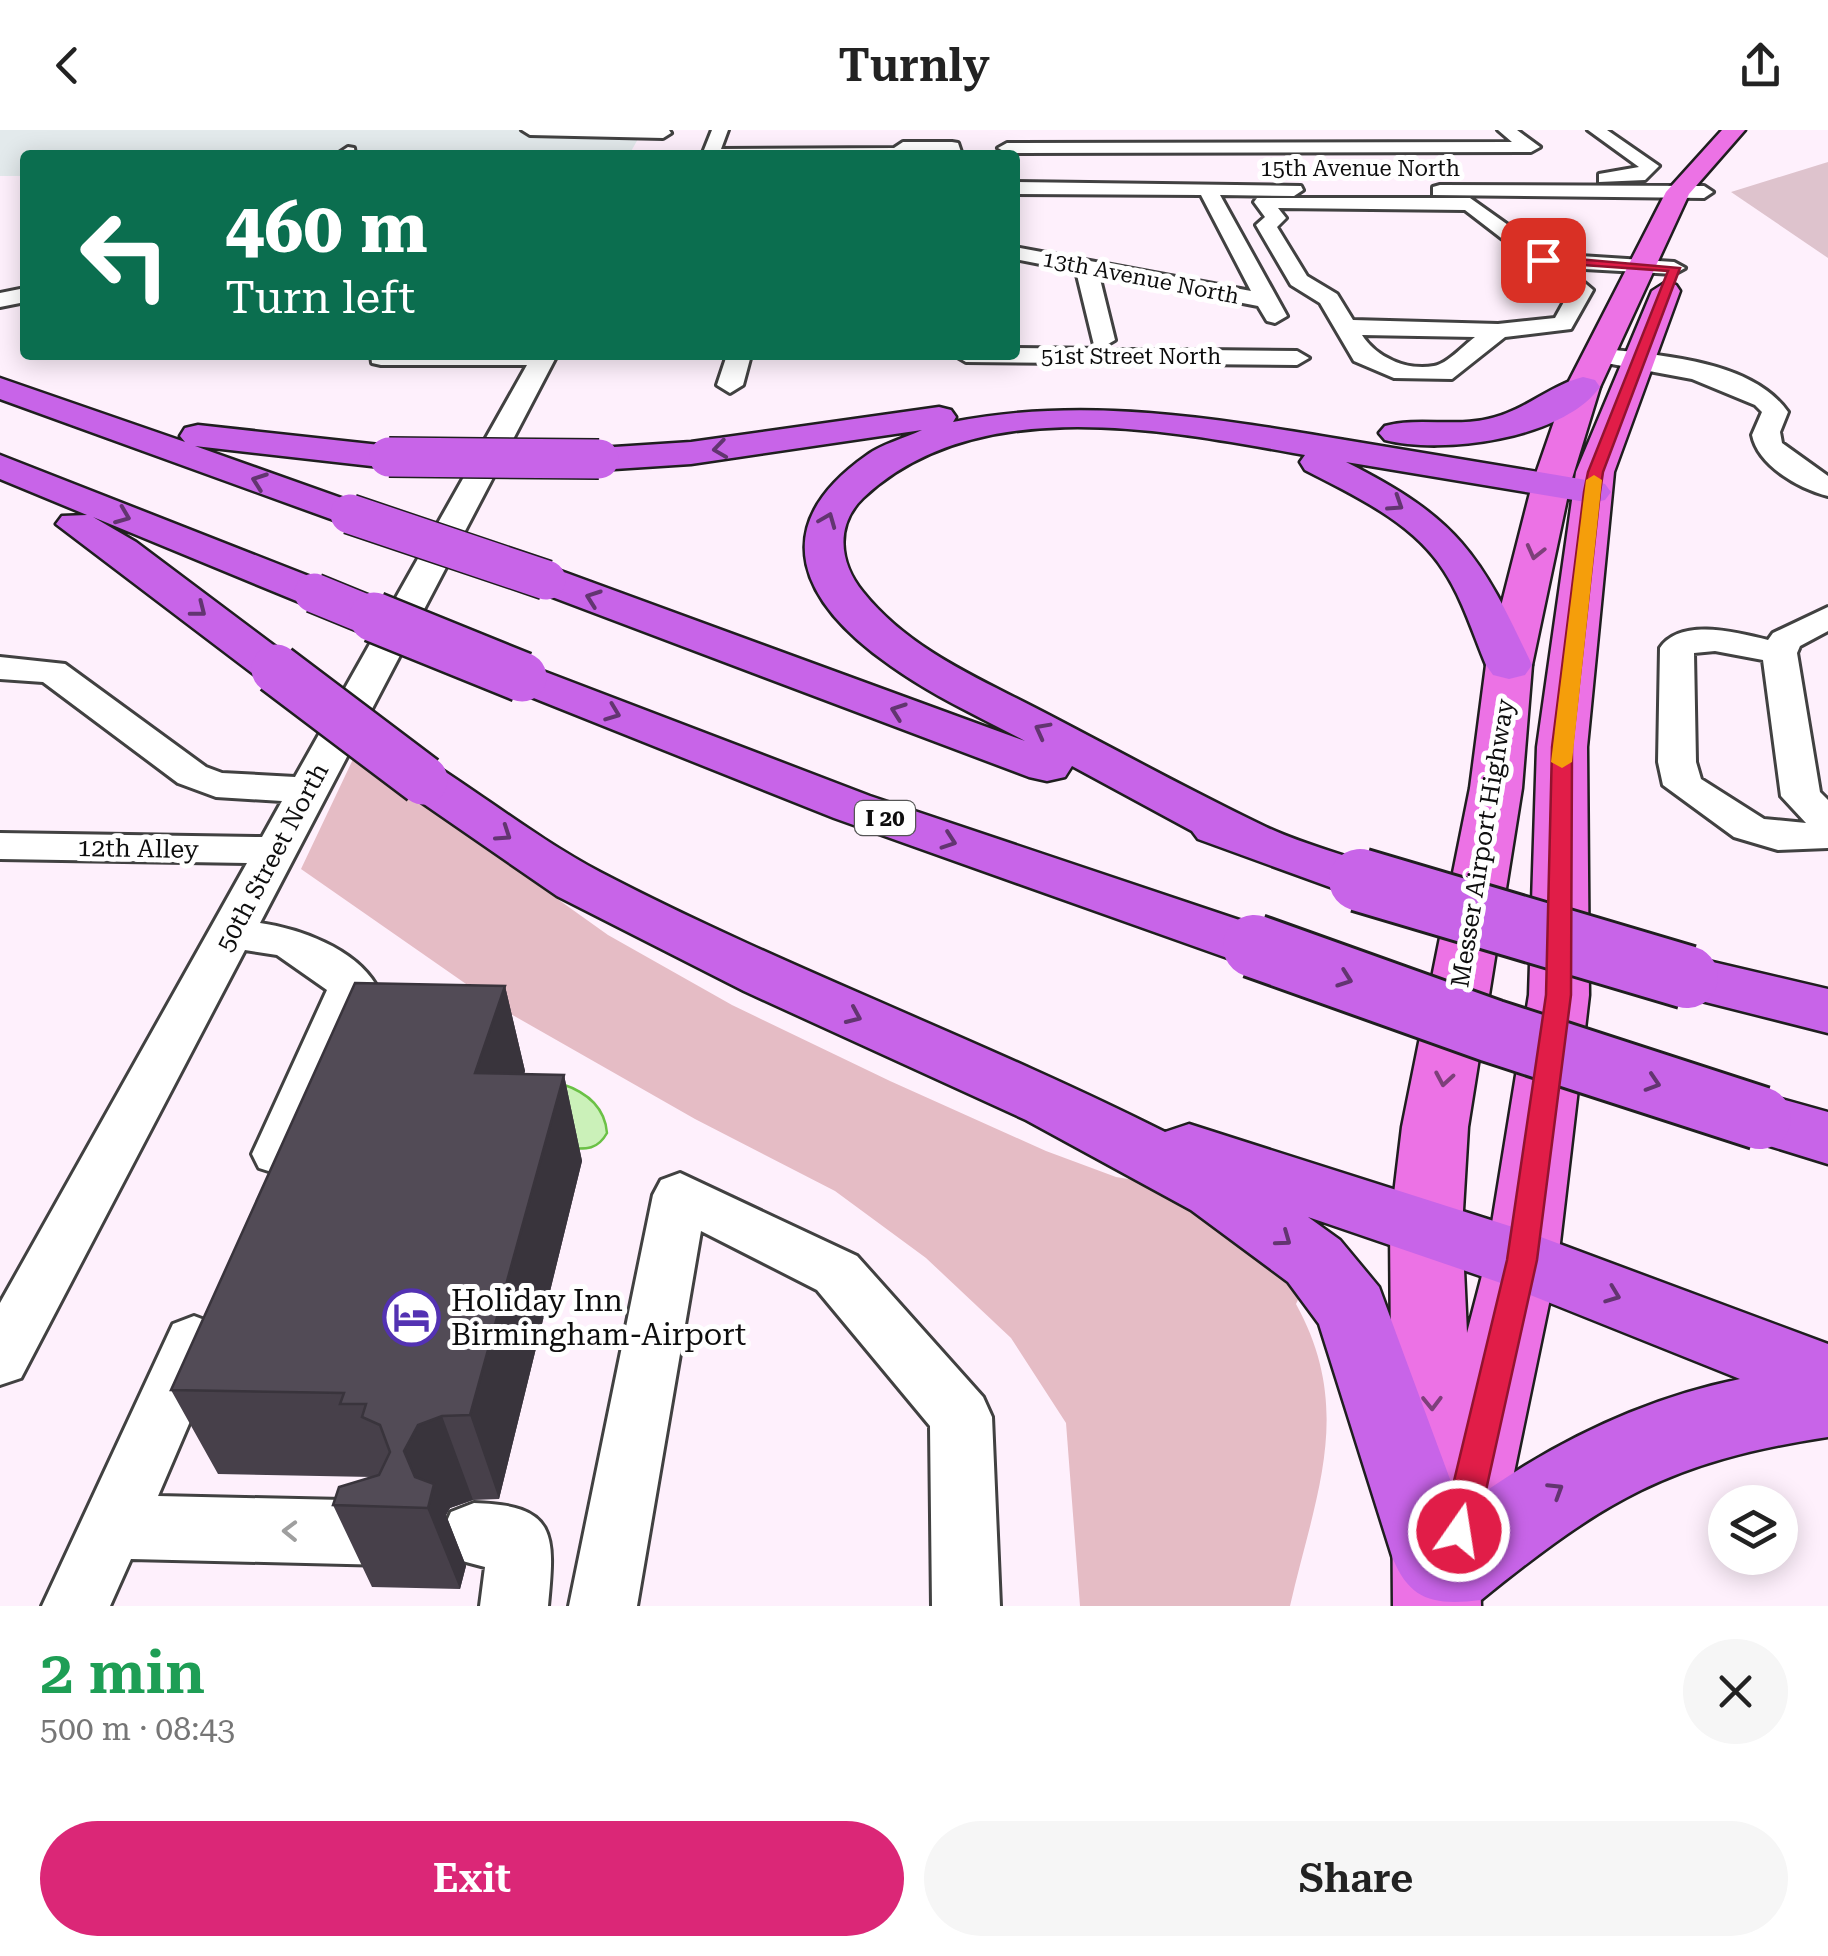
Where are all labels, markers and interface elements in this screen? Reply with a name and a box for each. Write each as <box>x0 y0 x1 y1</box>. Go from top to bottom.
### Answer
icon: back <box>40 38 95 93</box>
icon: share <box>1733 38 1788 93</box>
text: Turnly <box>838 39 990 92</box>
street label: 15th Avenue North <box>1260 156 1460 181</box>
text: 460 m <box>225 187 428 269</box>
icon: left <box>60 190 190 320</box>
pin <box>1501 218 1586 303</box>
icon: arrive <box>1516 233 1571 288</box>
street label: 13th Avenue North <box>1040 246 1241 309</box>
text: Turn left <box>225 271 415 324</box>
street label: 51st Street North <box>1041 344 1221 369</box>
one-way arrow <box>712 437 728 458</box>
one-way arrow <box>251 472 268 493</box>
one-way arrow <box>1386 492 1404 511</box>
one-way arrow <box>113 504 131 524</box>
one-way arrow <box>817 512 837 530</box>
one-way arrow <box>1526 543 1547 560</box>
one-way arrow <box>586 589 603 610</box>
one-way arrow <box>188 598 206 615</box>
street label: Messer Airport Highway <box>1445 697 1520 989</box>
one-way arrow <box>603 701 621 721</box>
one-way arrow <box>890 703 908 723</box>
one-way arrow <box>1035 723 1053 743</box>
street label: 50th Street North <box>211 758 334 956</box>
road number: I 20 <box>855 801 915 835</box>
one-way arrow <box>493 822 512 840</box>
one-way arrow <box>940 829 957 849</box>
street label: 12th Alley <box>77 833 199 864</box>
one-way arrow <box>1336 967 1353 987</box>
one-way arrow <box>844 1004 862 1024</box>
one-way arrow <box>1434 1071 1455 1087</box>
one-way arrow <box>1644 1072 1661 1092</box>
one-way arrow <box>1273 1227 1291 1245</box>
place label: Holiday Inn Birmingham-Airport <box>451 1283 746 1352</box>
one-way arrow <box>1603 1284 1621 1304</box>
hotel icon: Holiday Inn Birmingham-Airport <box>382 1288 442 1348</box>
one-way arrow <box>1422 1395 1443 1411</box>
position arrow <box>1407 1479 1511 1583</box>
one-way arrow <box>1545 1483 1563 1502</box>
map controls <box>1708 1485 1798 1575</box>
button: layers <box>1708 1485 1798 1575</box>
one-way arrow <box>282 1520 298 1541</box>
text: 2 min <box>40 1637 205 1708</box>
button: close <box>1683 1639 1788 1744</box>
text: 500 m · 08:43 <box>40 1710 235 1748</box>
button: Exit <box>40 1821 904 1936</box>
button: Share <box>924 1821 1788 1936</box>

